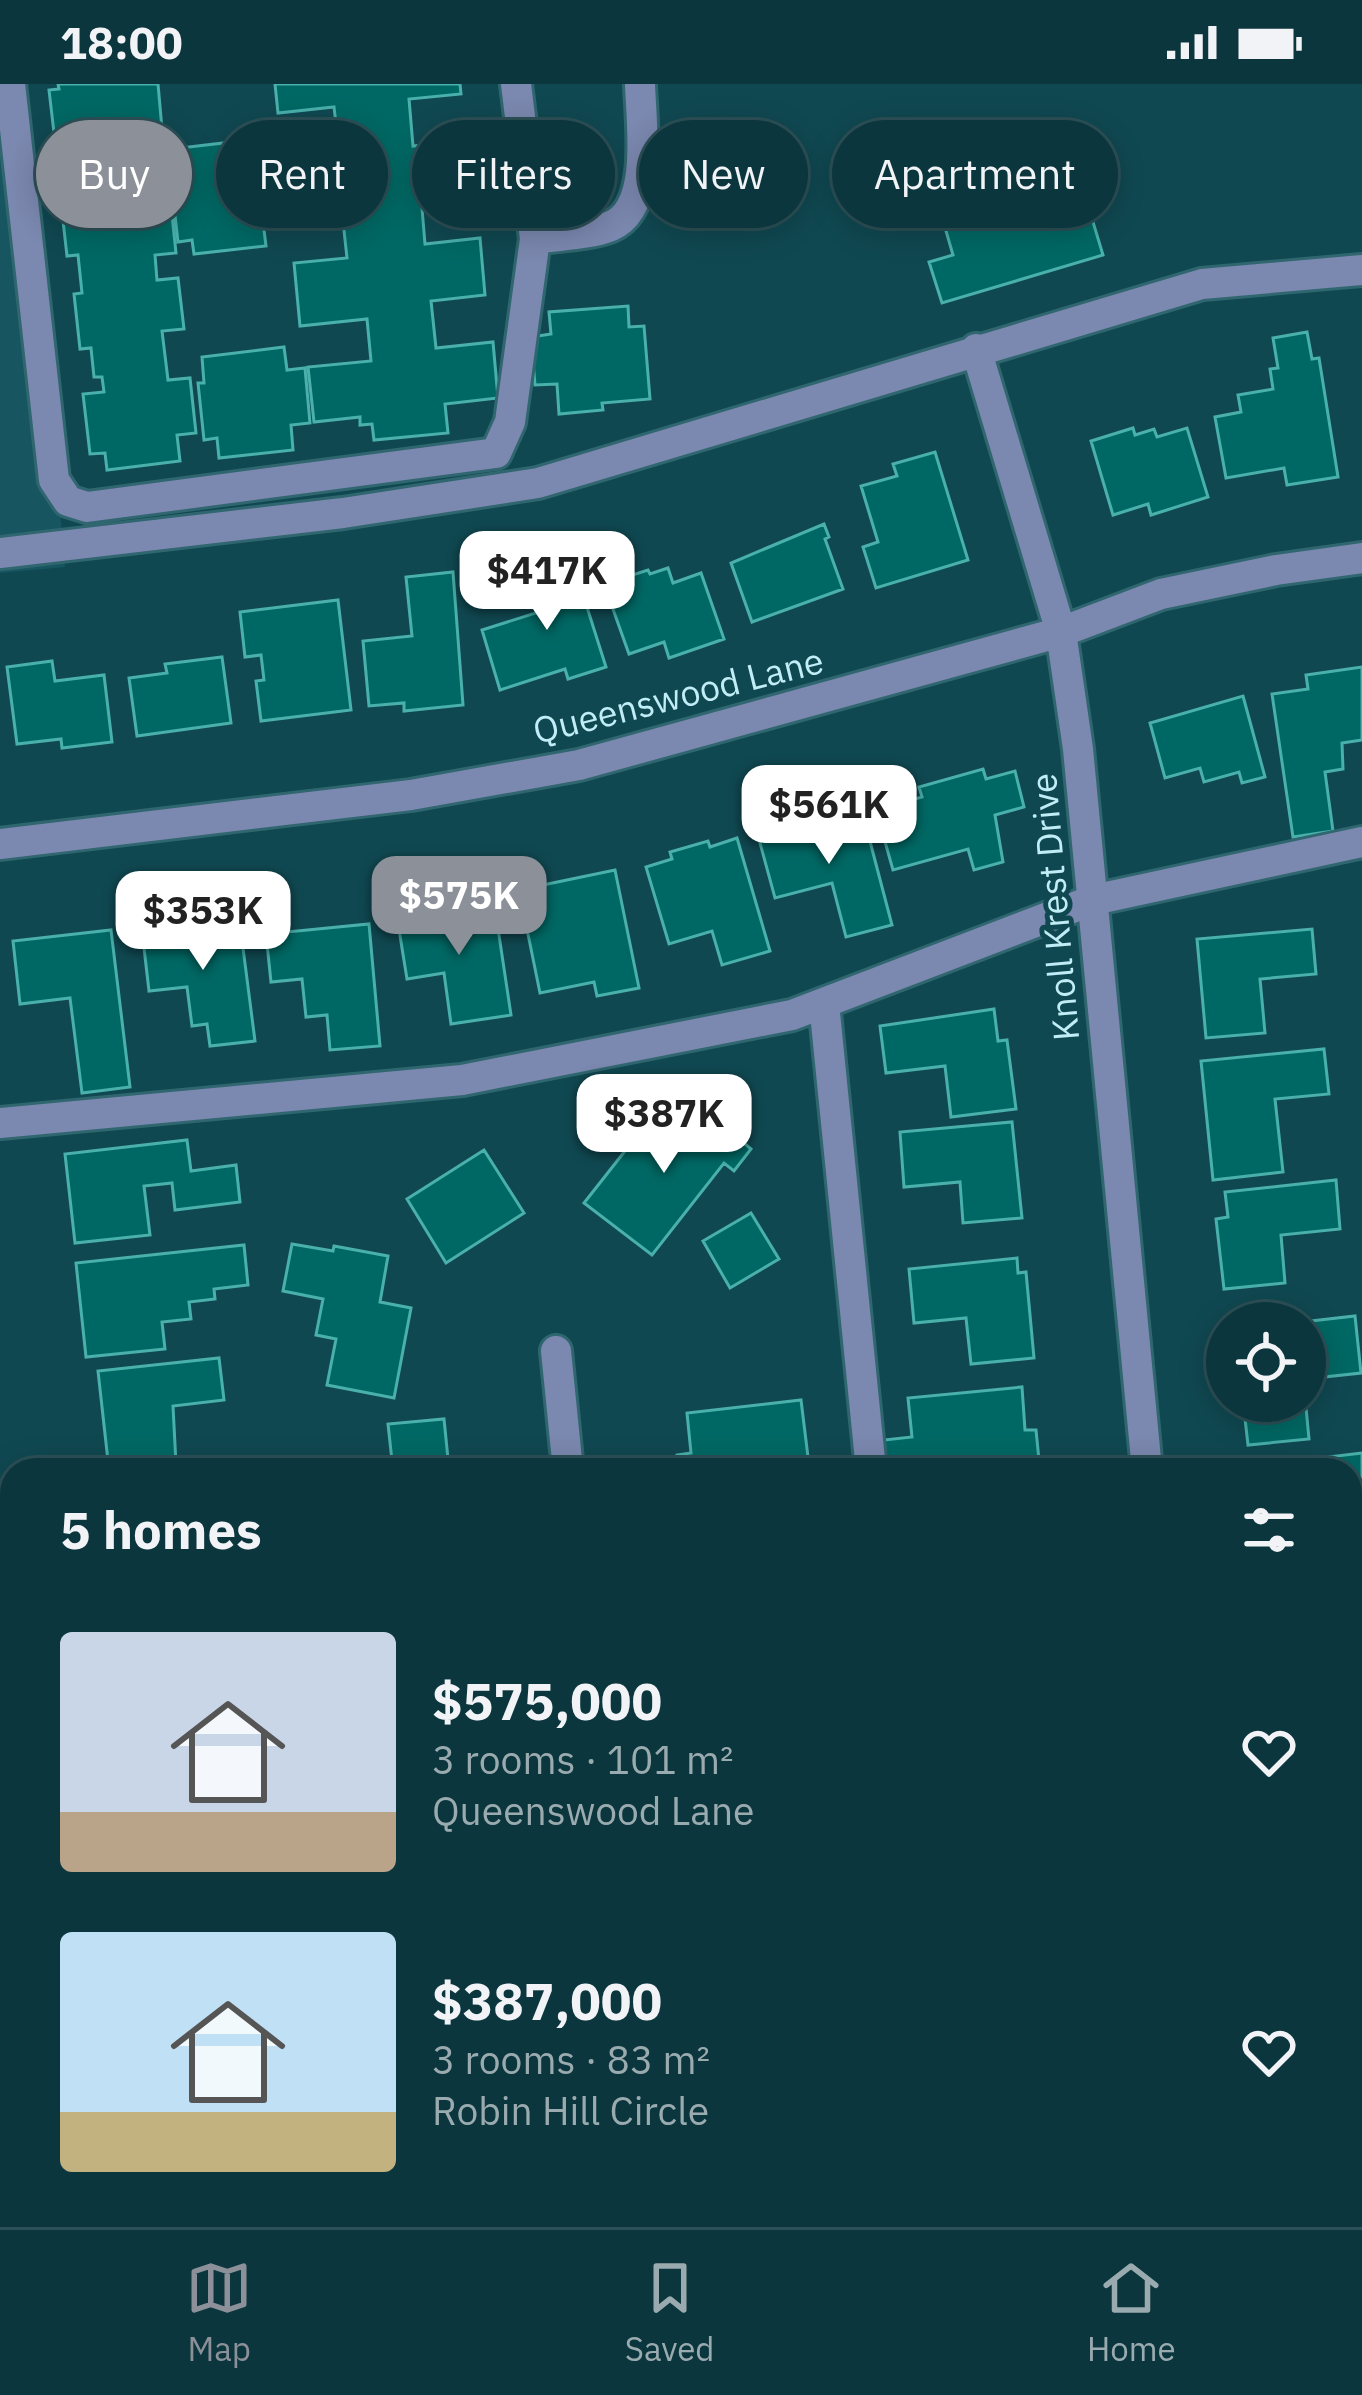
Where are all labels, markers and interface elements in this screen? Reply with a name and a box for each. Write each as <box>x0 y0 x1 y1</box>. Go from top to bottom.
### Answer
text: 18:00 <box>60 13 183 71</box>
chip: Buy <box>36 120 192 228</box>
chip: Rent <box>216 120 388 228</box>
chip: Filters <box>412 120 615 228</box>
chip: New <box>639 120 808 228</box>
chip: Apartment <box>832 120 1118 228</box>
pin: $417K <box>463 531 631 633</box>
text: $417K <box>487 544 607 595</box>
street label: Queenswood Lane <box>528 636 828 754</box>
pin: $561K <box>745 765 913 867</box>
street label: Knoll Krest Drive <box>1019 771 1089 1043</box>
text: $561K <box>769 778 889 829</box>
pin: $575K <box>375 856 543 958</box>
text: $575K <box>399 869 519 920</box>
pin: $353K <box>119 871 287 973</box>
text: $353K <box>143 884 263 935</box>
pin: $387K <box>580 1074 748 1176</box>
text: $387K <box>604 1087 724 1138</box>
map controls <box>1206 1302 1326 1422</box>
button: locate <box>1206 1302 1326 1422</box>
text: 5 homes <box>60 1497 262 1563</box>
icon: filters <box>1236 1497 1302 1563</box>
text: $575,000 <box>432 1668 662 1734</box>
icon: home <box>156 1680 300 1824</box>
icon: heart <box>1236 1719 1302 1785</box>
text: 3 rooms · 101 m² <box>432 1734 734 1785</box>
text: Queenswood Lane <box>432 1785 755 1836</box>
text: $387,000 <box>432 1968 662 2034</box>
icon: home <box>156 1980 300 2124</box>
icon: heart <box>1236 2019 1302 2085</box>
text: 3 rooms · 83 m² <box>432 2034 710 2085</box>
text: Robin Hill Circle <box>432 2085 709 2136</box>
tab: Map <box>186 2255 252 2370</box>
tab: Saved <box>625 2255 714 2370</box>
tab: Home <box>1087 2255 1176 2370</box>

